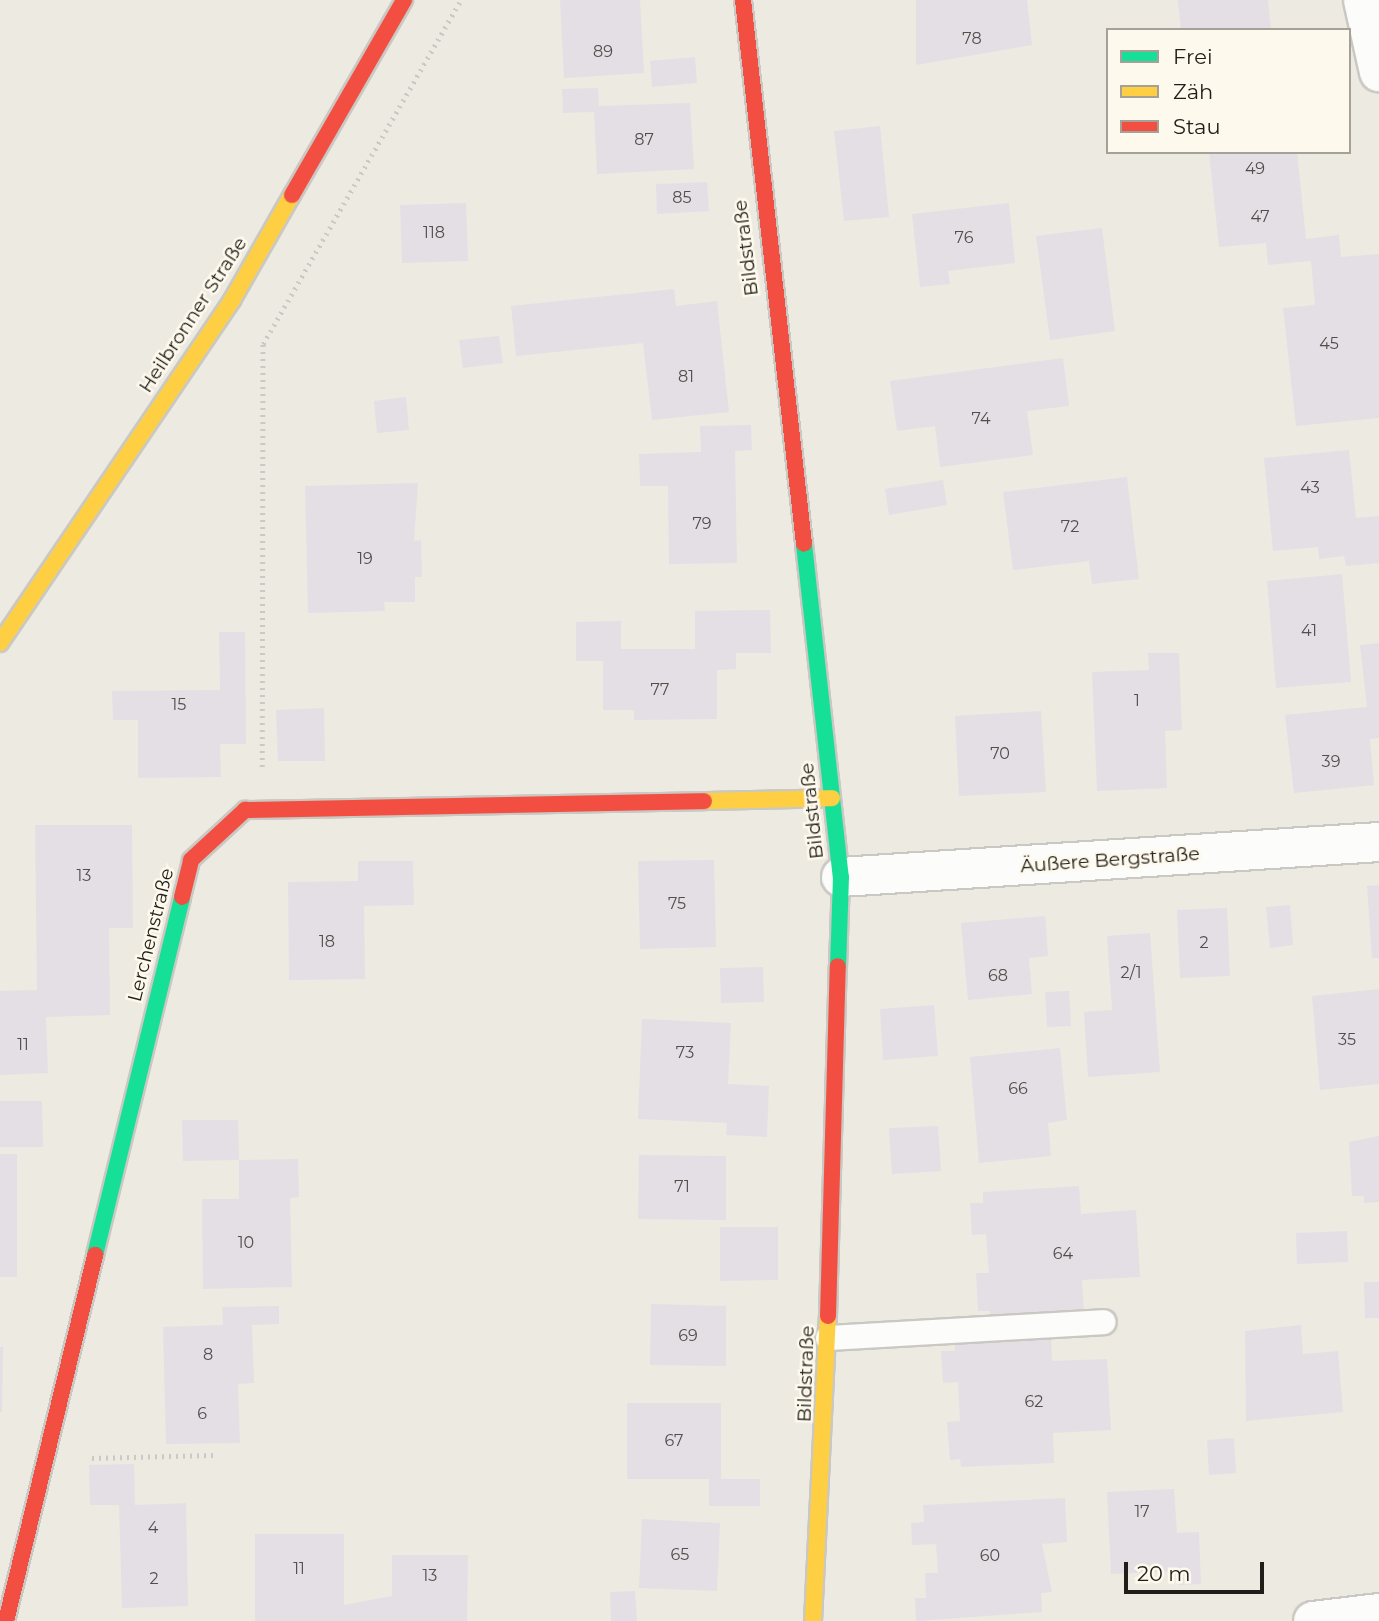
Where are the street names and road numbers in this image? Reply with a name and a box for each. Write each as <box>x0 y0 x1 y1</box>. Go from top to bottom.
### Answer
street label: Bildstraße <box>729 199 763 297</box>
street label: Heilbronner Straße <box>134 233 252 397</box>
street label: Bildstraße <box>796 762 828 860</box>
street label: Äußere Bergstraße <box>1020 842 1200 878</box>
street label: Lerchenstraße <box>123 866 179 1004</box>
street label: Bildstraße <box>793 1325 819 1423</box>

